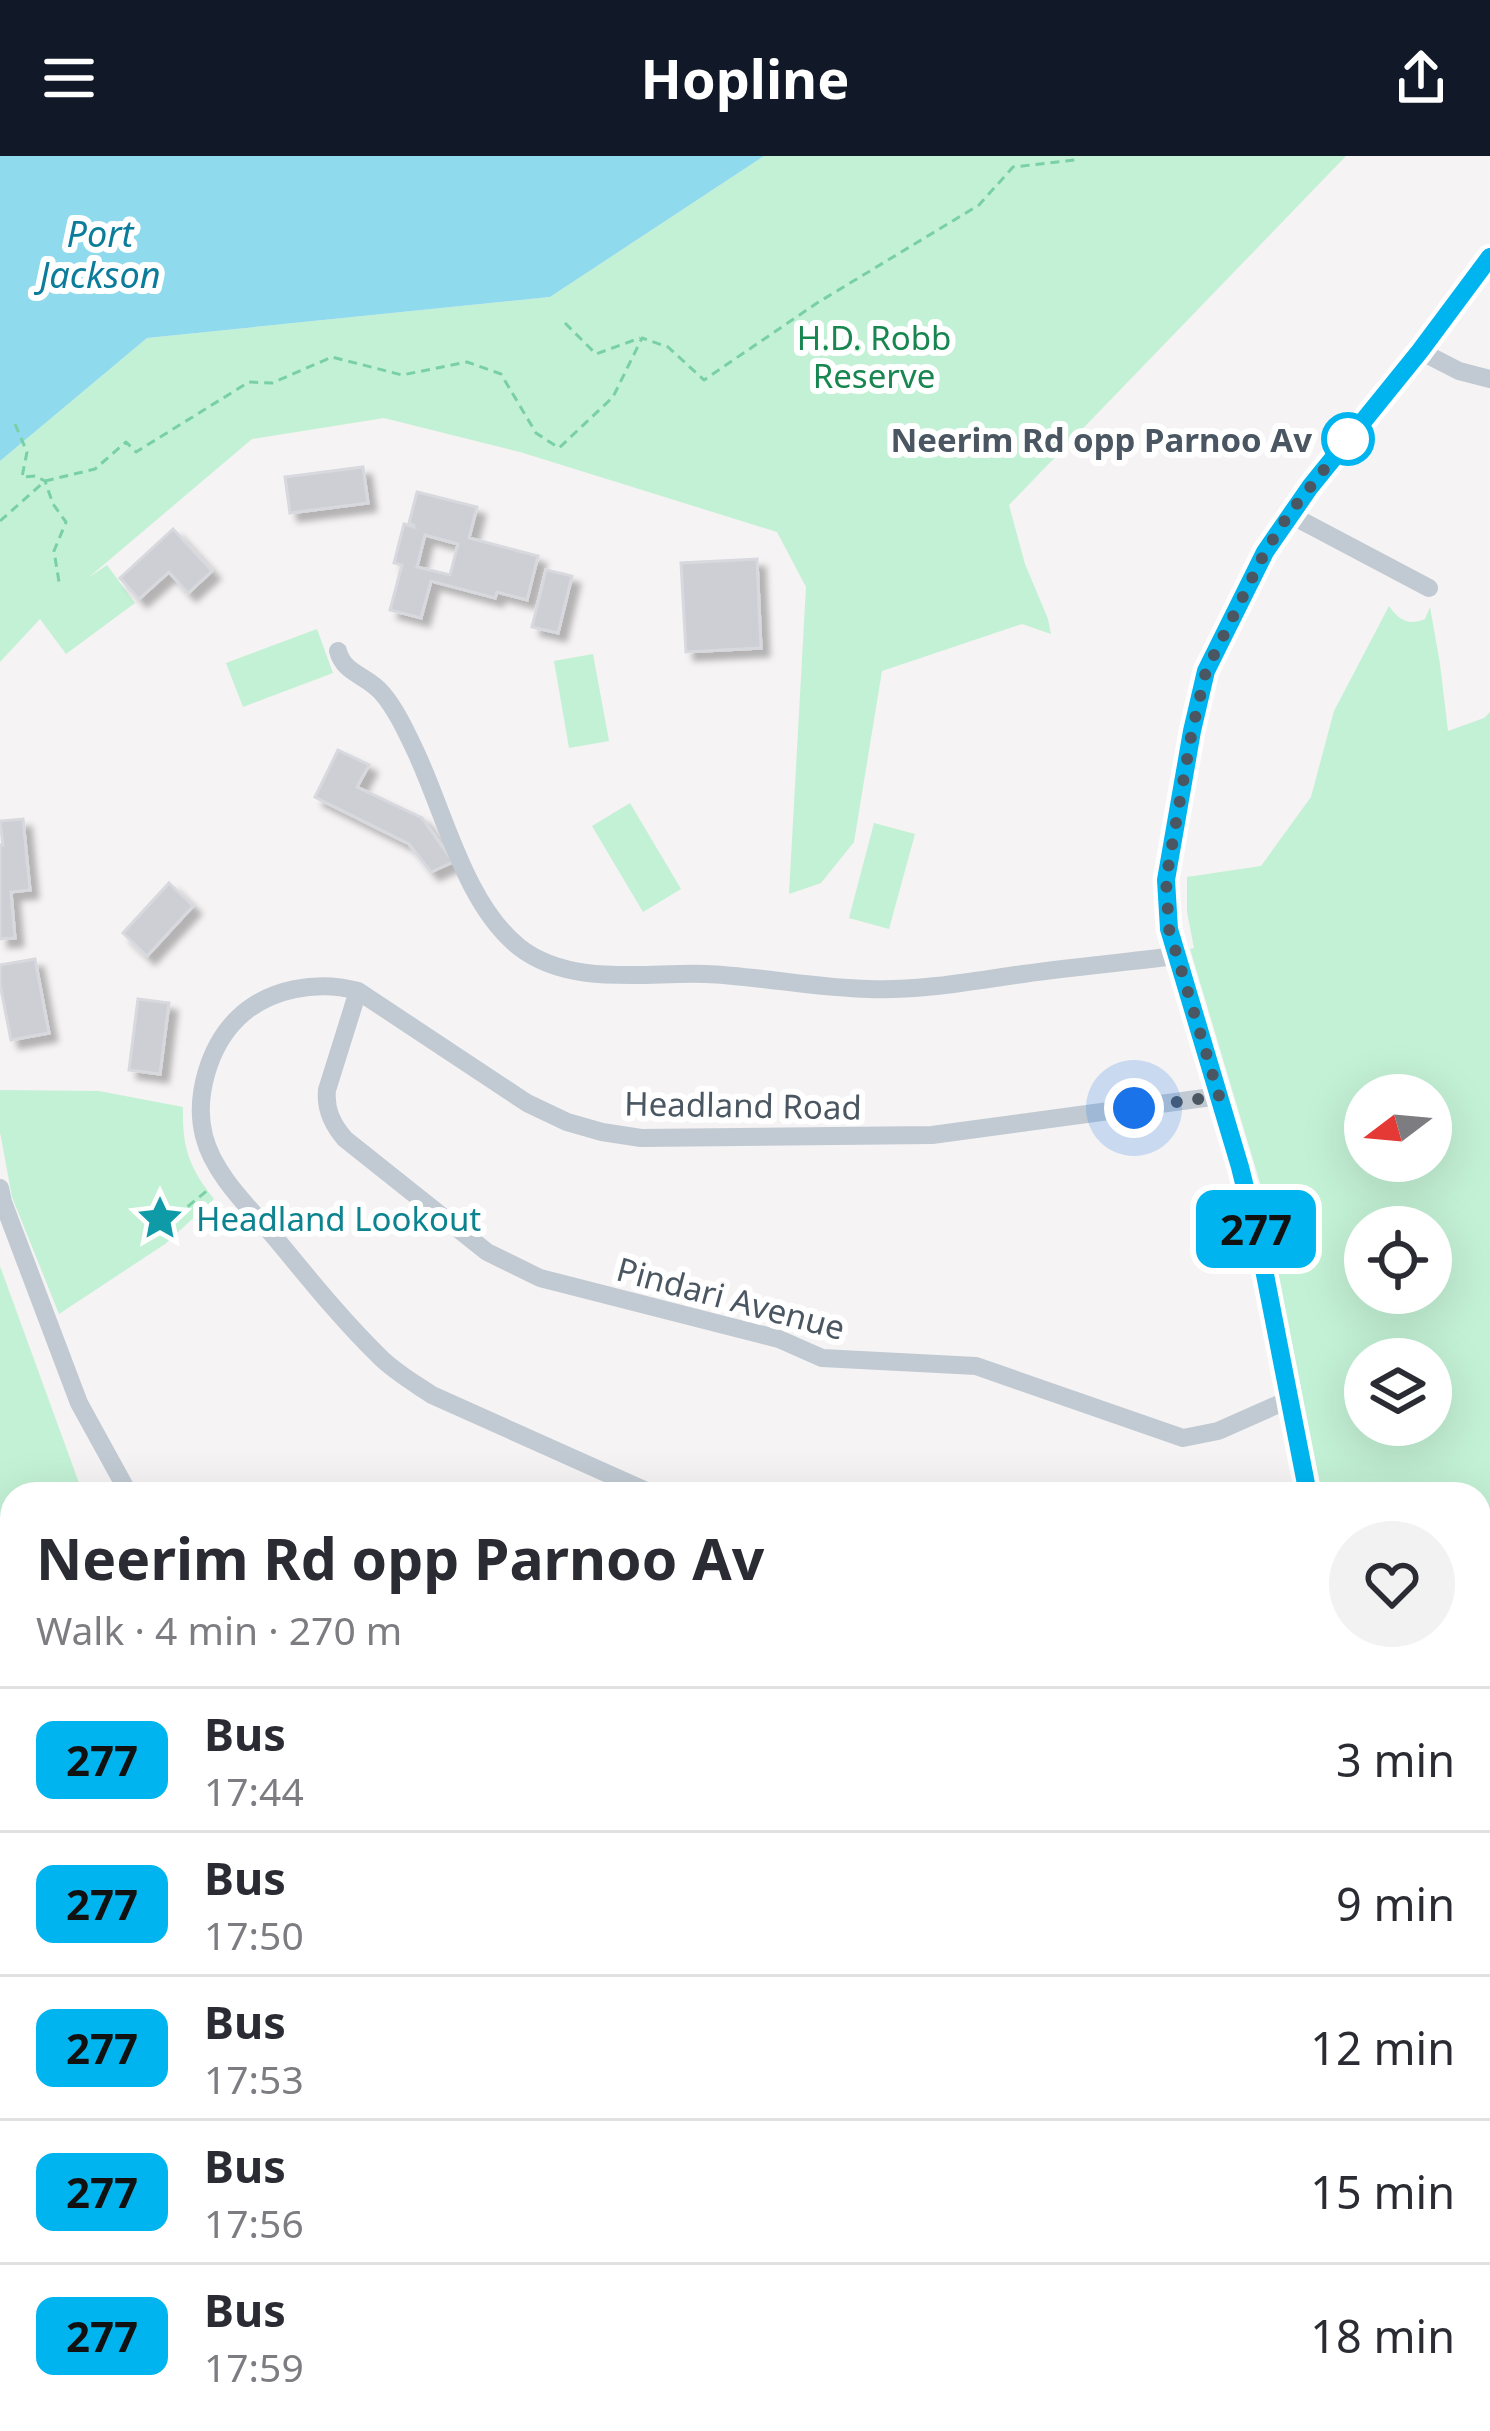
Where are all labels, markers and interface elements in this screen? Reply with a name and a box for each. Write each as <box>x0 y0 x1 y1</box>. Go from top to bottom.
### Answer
text: Hopline <box>641 41 849 115</box>
icon: menu <box>36 45 102 111</box>
icon: share <box>1388 45 1454 111</box>
water label: Port Jackson <box>33 209 161 299</box>
park label: H.D. Robb Reserve <box>797 315 951 398</box>
marker: Neerim Rd opp Parnoo Av <box>1323 414 1373 464</box>
place label: Neerim Rd opp Parnoo Av <box>890 417 1312 462</box>
north arrow <box>1344 1074 1452 1182</box>
map controls <box>1344 1074 1452 1446</box>
your location <box>1104 1078 1164 1138</box>
street label: Headland Road <box>624 1080 862 1130</box>
line badge: 277 <box>1187 1190 1325 1268</box>
place icon: Headland Lookout <box>135 1193 185 1243</box>
place label: Headland Lookout <box>196 1196 481 1241</box>
text: 277 <box>1220 1200 1292 1257</box>
button: locate <box>1344 1206 1452 1314</box>
street label: Pindari Avenue <box>612 1246 850 1350</box>
button: layers <box>1344 1338 1452 1446</box>
text: Neerim Rd opp Parnoo Av <box>36 1519 764 1597</box>
button: heart <box>1329 1521 1455 1647</box>
text: Walk · 4 min · 270 m <box>36 1603 402 1656</box>
text: Bus <box>204 1703 286 1764</box>
text: 3 min <box>1336 1729 1455 1790</box>
text: 277 <box>66 1731 138 1788</box>
text: 17:44 <box>204 1764 304 1817</box>
text: Bus <box>204 1847 286 1908</box>
text: 9 min <box>1336 1873 1455 1934</box>
text: 277 <box>66 1875 138 1932</box>
text: 17:50 <box>204 1908 304 1961</box>
text: Bus <box>204 1991 286 2052</box>
text: 12 min <box>1310 2017 1455 2078</box>
text: 277 <box>66 2019 138 2076</box>
text: 17:53 <box>204 2052 304 2105</box>
text: Bus <box>204 2135 286 2196</box>
text: 15 min <box>1310 2161 1455 2222</box>
text: 277 <box>66 2163 138 2220</box>
text: 17:56 <box>204 2196 304 2249</box>
text: Bus <box>204 2279 286 2340</box>
text: 18 min <box>1310 2305 1455 2366</box>
text: 277 <box>66 2307 138 2364</box>
text: 17:59 <box>204 2340 304 2393</box>

